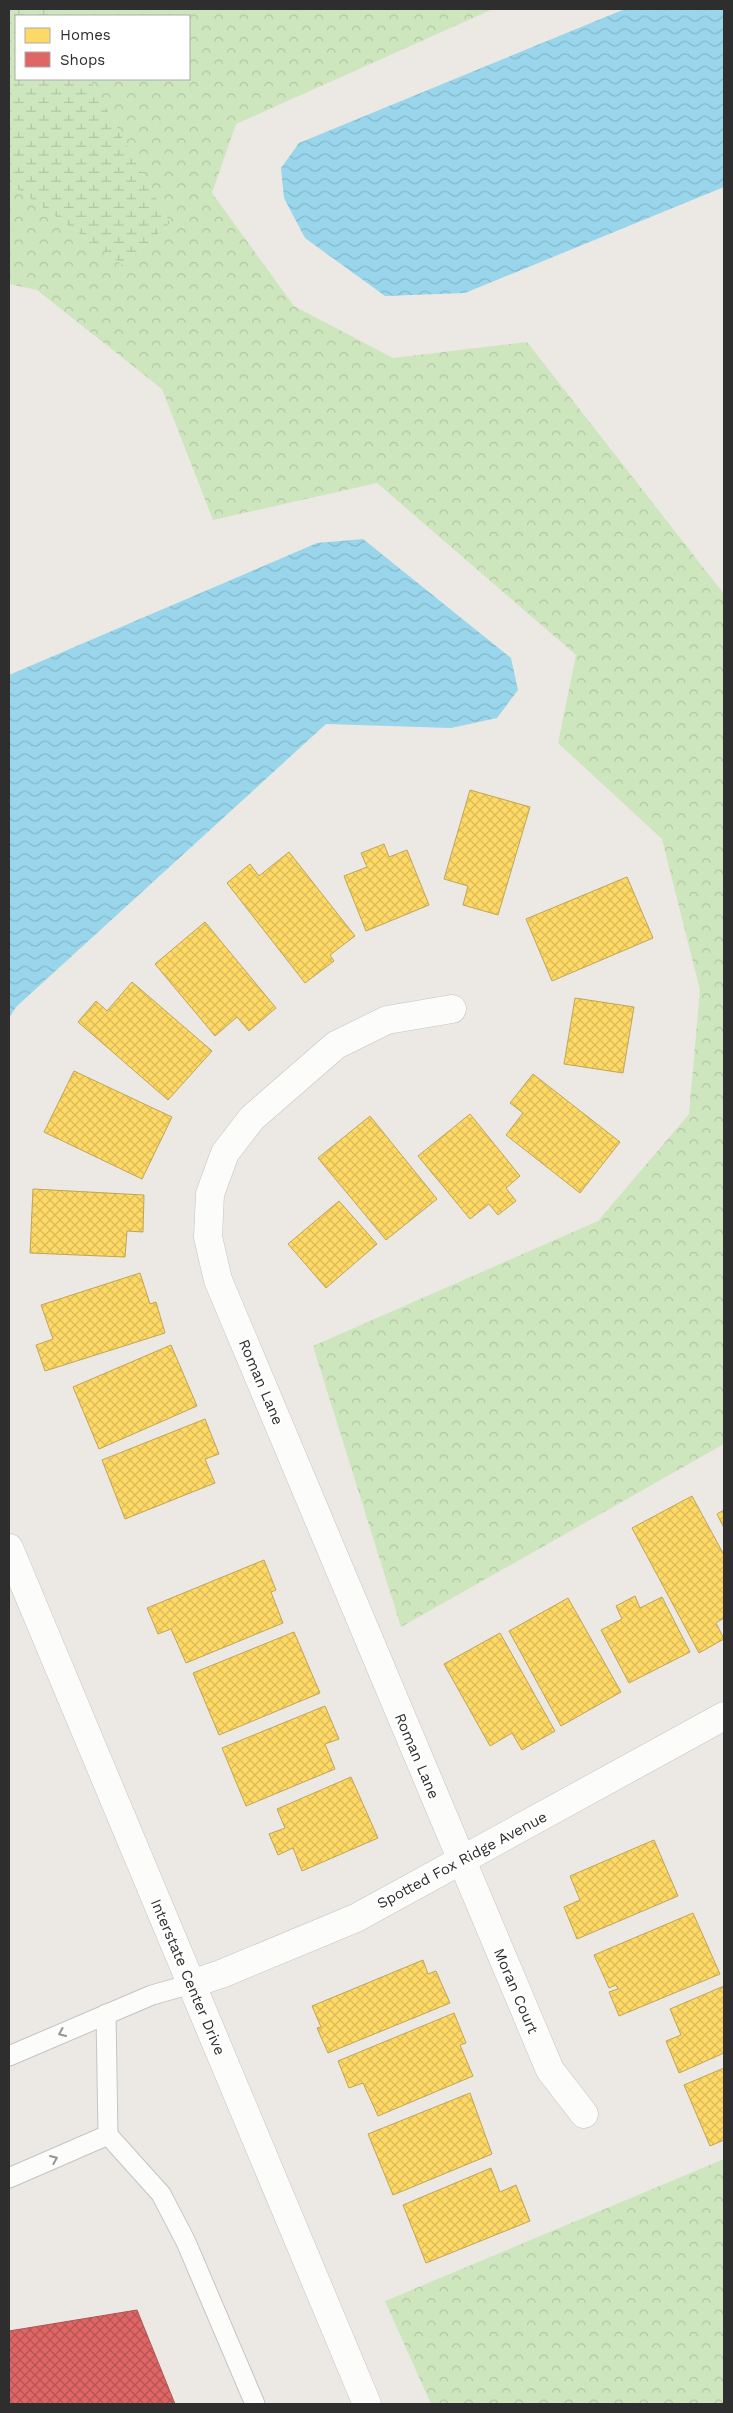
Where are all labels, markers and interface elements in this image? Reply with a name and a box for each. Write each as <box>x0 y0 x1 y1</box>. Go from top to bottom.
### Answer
legend <box>15 15 190 80</box>
text: Homes <box>60 26 111 44</box>
text: Shops <box>60 51 105 69</box>
street label: Roman Lane <box>235 1336 287 1428</box>
street label: Roman Lane <box>391 1710 443 1802</box>
street label: Spotted Fox Ridge Avenue <box>374 1807 550 1913</box>
street label: Interstate Center Drive <box>147 1896 229 2058</box>
street label: Moran Court <box>490 1946 542 2037</box>
one-way arrow <box>58 2027 67 2038</box>
one-way arrow <box>49 2155 57 2165</box>

